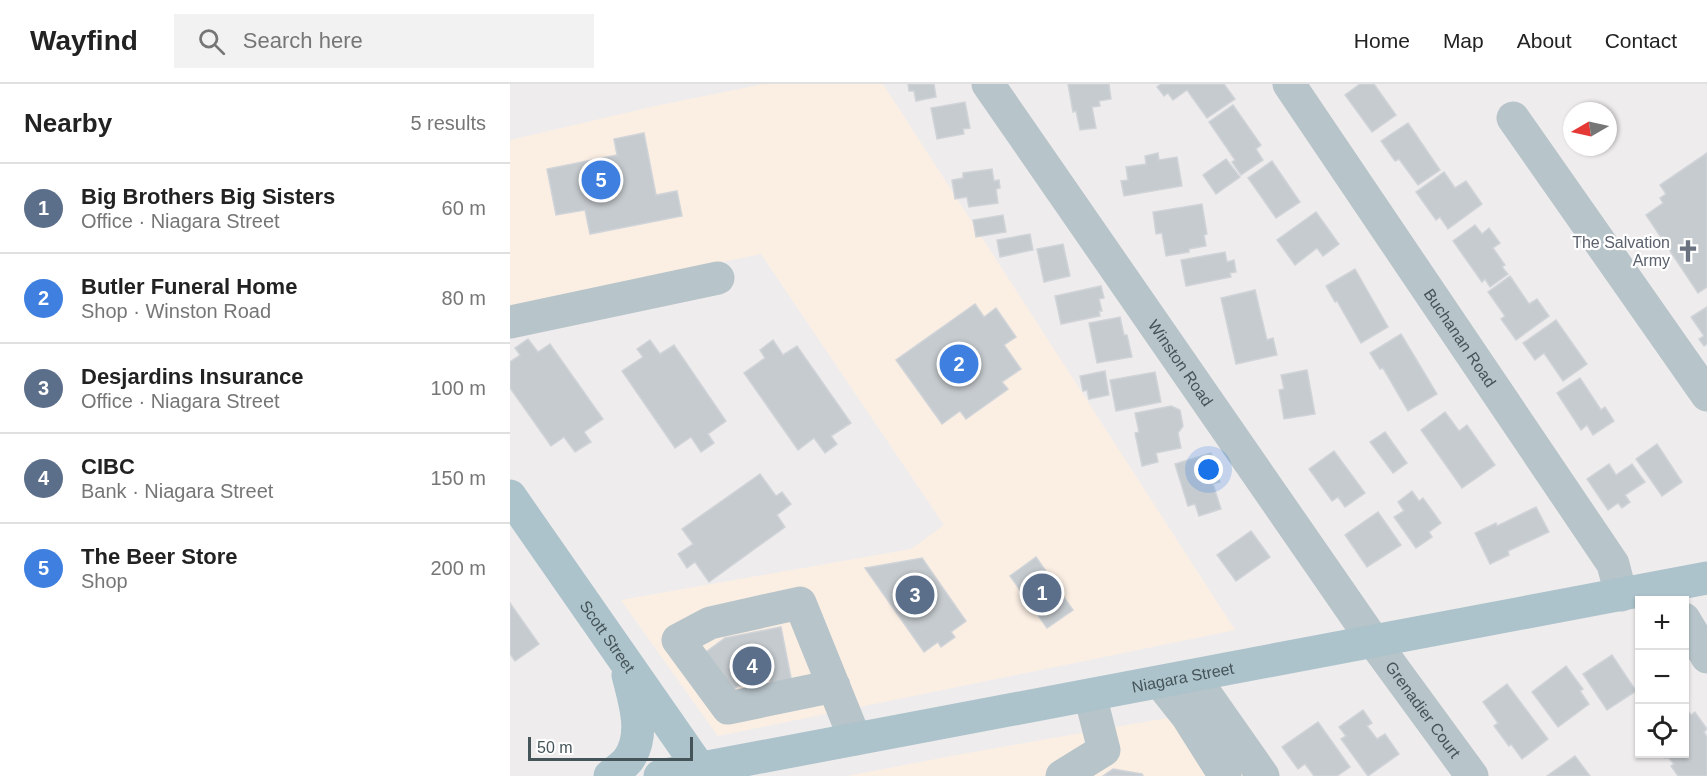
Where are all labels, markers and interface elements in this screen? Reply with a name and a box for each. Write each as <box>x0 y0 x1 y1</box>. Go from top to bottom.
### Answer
search box <box>174 14 594 68</box>
text: Wayfind <box>30 25 138 56</box>
icon: search <box>195 25 228 58</box>
text: Search here <box>243 28 363 53</box>
text: Home <box>1354 29 1410 52</box>
text: Map <box>1443 29 1484 52</box>
text: About <box>1517 29 1572 52</box>
text: Contact <box>1605 29 1677 52</box>
north arrow <box>1563 102 1617 156</box>
text: Nearby <box>24 108 112 138</box>
text: 5 results <box>410 112 486 134</box>
pin: 5 <box>582 158 620 202</box>
text: Big Brothers Big Sisters <box>81 184 335 209</box>
text: 1 <box>38 197 49 219</box>
text: 60 m <box>442 197 486 219</box>
text: Office · Niagara Street <box>81 210 280 232</box>
place label: The Salvation Army <box>1572 234 1670 269</box>
church icon: The Salvation Army <box>1675 238 1701 264</box>
text: Butler Funeral Home <box>81 274 297 299</box>
street label: Buchanan Road <box>1421 286 1499 390</box>
text: 2 <box>38 287 49 309</box>
text: 80 m <box>442 287 486 309</box>
text: Shop · Winston Road <box>81 300 271 322</box>
street label: Winston Road <box>1145 317 1216 409</box>
pin: 2 <box>940 342 978 386</box>
text: Desjardins Insurance <box>81 364 304 389</box>
text: 3 <box>38 377 49 399</box>
text: 100 m <box>430 377 486 399</box>
text: Office · Niagara Street <box>81 390 280 412</box>
text: CIBC <box>81 454 135 479</box>
your location <box>1194 455 1223 484</box>
text: 4 <box>38 467 49 489</box>
text: 150 m <box>430 467 486 489</box>
text: Bank · Niagara Street <box>81 480 273 502</box>
text: The Beer Store <box>81 544 238 569</box>
text: 5 <box>38 557 49 579</box>
text: 200 m <box>430 557 486 579</box>
text: Shop <box>81 570 128 592</box>
pin: 1 <box>1022 570 1062 616</box>
pin: 3 <box>896 572 934 618</box>
map controls <box>1635 596 1689 758</box>
button: + <box>1635 596 1689 650</box>
street label: Scott Street <box>576 597 639 676</box>
pin: 4 <box>732 644 772 688</box>
button: − <box>1635 650 1689 704</box>
street label: Grenadier Court <box>1382 658 1464 761</box>
street label: Niagara Street <box>1131 660 1236 696</box>
button: locate <box>1635 704 1689 758</box>
scale bar <box>528 734 693 762</box>
text: 50 m <box>537 739 573 756</box>

